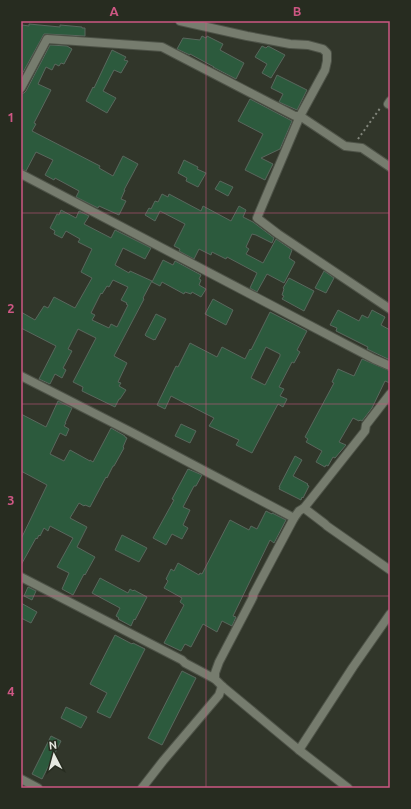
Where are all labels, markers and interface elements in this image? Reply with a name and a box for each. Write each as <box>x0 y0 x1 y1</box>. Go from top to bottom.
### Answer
text: A <box>109 4 119 18</box>
text: B <box>293 4 302 18</box>
text: 1 <box>7 110 15 124</box>
text: 2 <box>7 301 15 315</box>
text: 3 <box>7 493 15 507</box>
text: 4 <box>7 684 15 698</box>
north arrow <box>34 735 74 775</box>
text: N <box>48 739 58 751</box>

